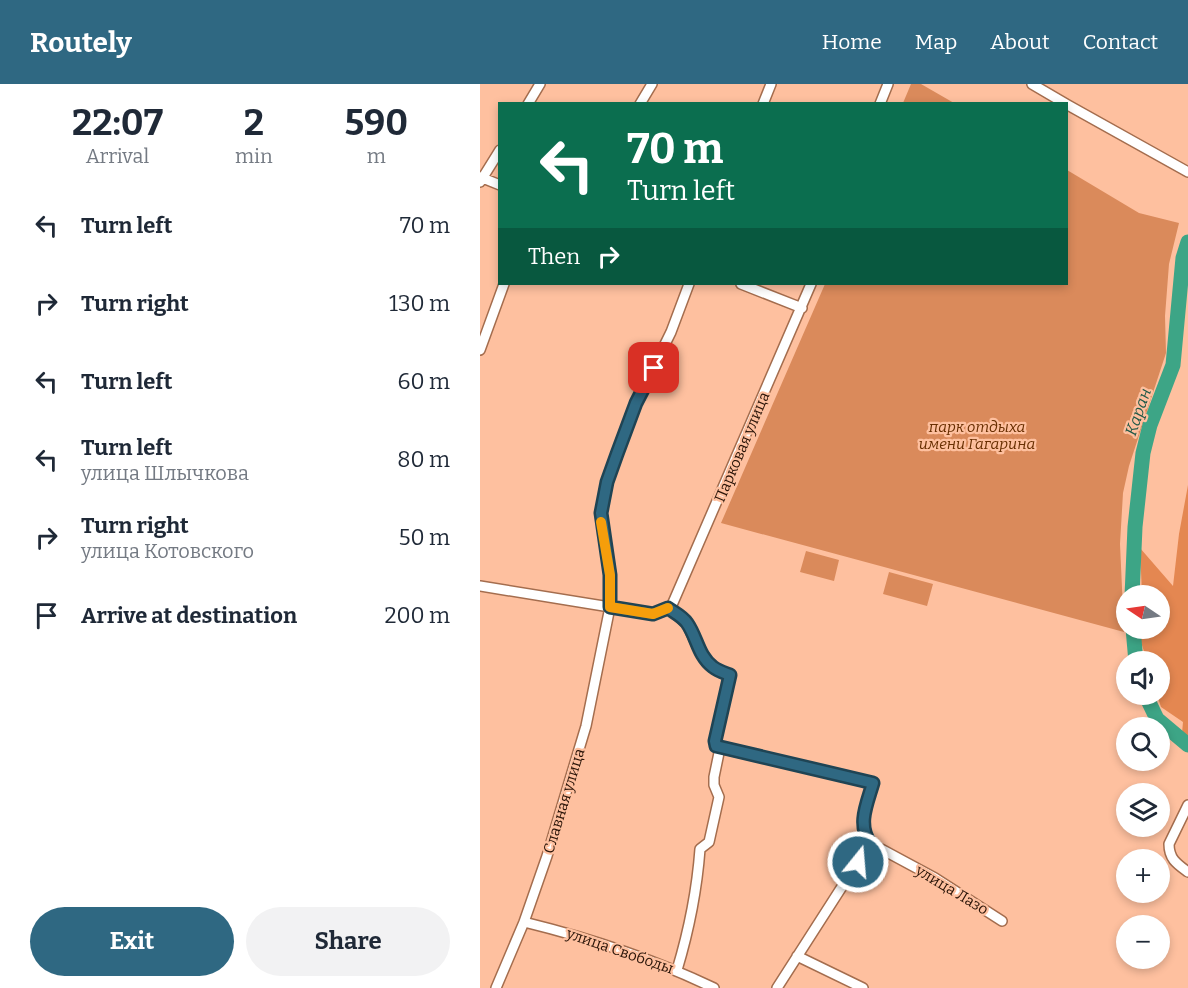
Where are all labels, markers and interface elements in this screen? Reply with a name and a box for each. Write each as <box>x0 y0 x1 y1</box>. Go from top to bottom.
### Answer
text: Routely <box>30 26 132 59</box>
text: Home <box>822 29 882 55</box>
text: Map <box>915 29 957 55</box>
text: About <box>990 29 1050 55</box>
text: Contact <box>1083 29 1158 55</box>
text: 22:07 <box>72 101 163 145</box>
text: 2 <box>244 101 264 145</box>
text: 590 <box>345 101 408 145</box>
text: 70 m <box>627 124 723 174</box>
icon: left <box>528 126 606 204</box>
text: Arrival <box>86 144 149 168</box>
text: min <box>235 144 273 168</box>
text: m <box>367 144 386 168</box>
text: Turn left <box>627 175 735 207</box>
icon: left <box>30 209 63 242</box>
text: Turn left <box>81 212 173 239</box>
text: 70 m <box>400 212 450 239</box>
icon: right <box>592 240 625 273</box>
text: Then <box>528 243 580 270</box>
icon: right <box>30 287 63 320</box>
text: Turn right <box>81 290 189 317</box>
text: 130 m <box>389 290 450 317</box>
pin <box>628 342 679 393</box>
icon: arrive <box>637 351 670 384</box>
icon: left <box>30 365 63 398</box>
text: Turn left <box>81 368 173 395</box>
text: 60 m <box>398 368 450 395</box>
water label: Каран <box>1121 386 1155 438</box>
street label: Парковая улица <box>711 389 773 505</box>
park label: парк отдыха имени Гагарина <box>919 418 1035 453</box>
text: Turn left <box>81 434 173 461</box>
icon: left <box>30 443 63 476</box>
text: 80 m <box>397 446 450 473</box>
text: улица Шлычкова <box>81 461 249 485</box>
text: Turn right <box>81 512 189 539</box>
icon: right <box>30 521 63 554</box>
text: 50 m <box>399 524 450 551</box>
text: улица Котовского <box>81 539 254 563</box>
north arrow <box>1116 585 1170 639</box>
map controls <box>1116 585 1170 969</box>
icon: arrive <box>30 599 63 632</box>
text: Arrive at destination <box>81 602 297 629</box>
text: 200 m <box>384 602 450 629</box>
button: sound <box>1116 651 1170 705</box>
button: search <box>1116 717 1170 771</box>
street label: Славная улица <box>539 746 589 856</box>
button: layers <box>1116 783 1170 837</box>
position arrow <box>826 830 890 894</box>
button: + <box>1116 849 1170 903</box>
street label: улица Лазо <box>912 861 992 919</box>
button: Exit <box>30 907 234 976</box>
button: Share <box>246 907 450 976</box>
button: − <box>1116 915 1170 969</box>
street label: улица Свободы <box>563 924 676 978</box>

